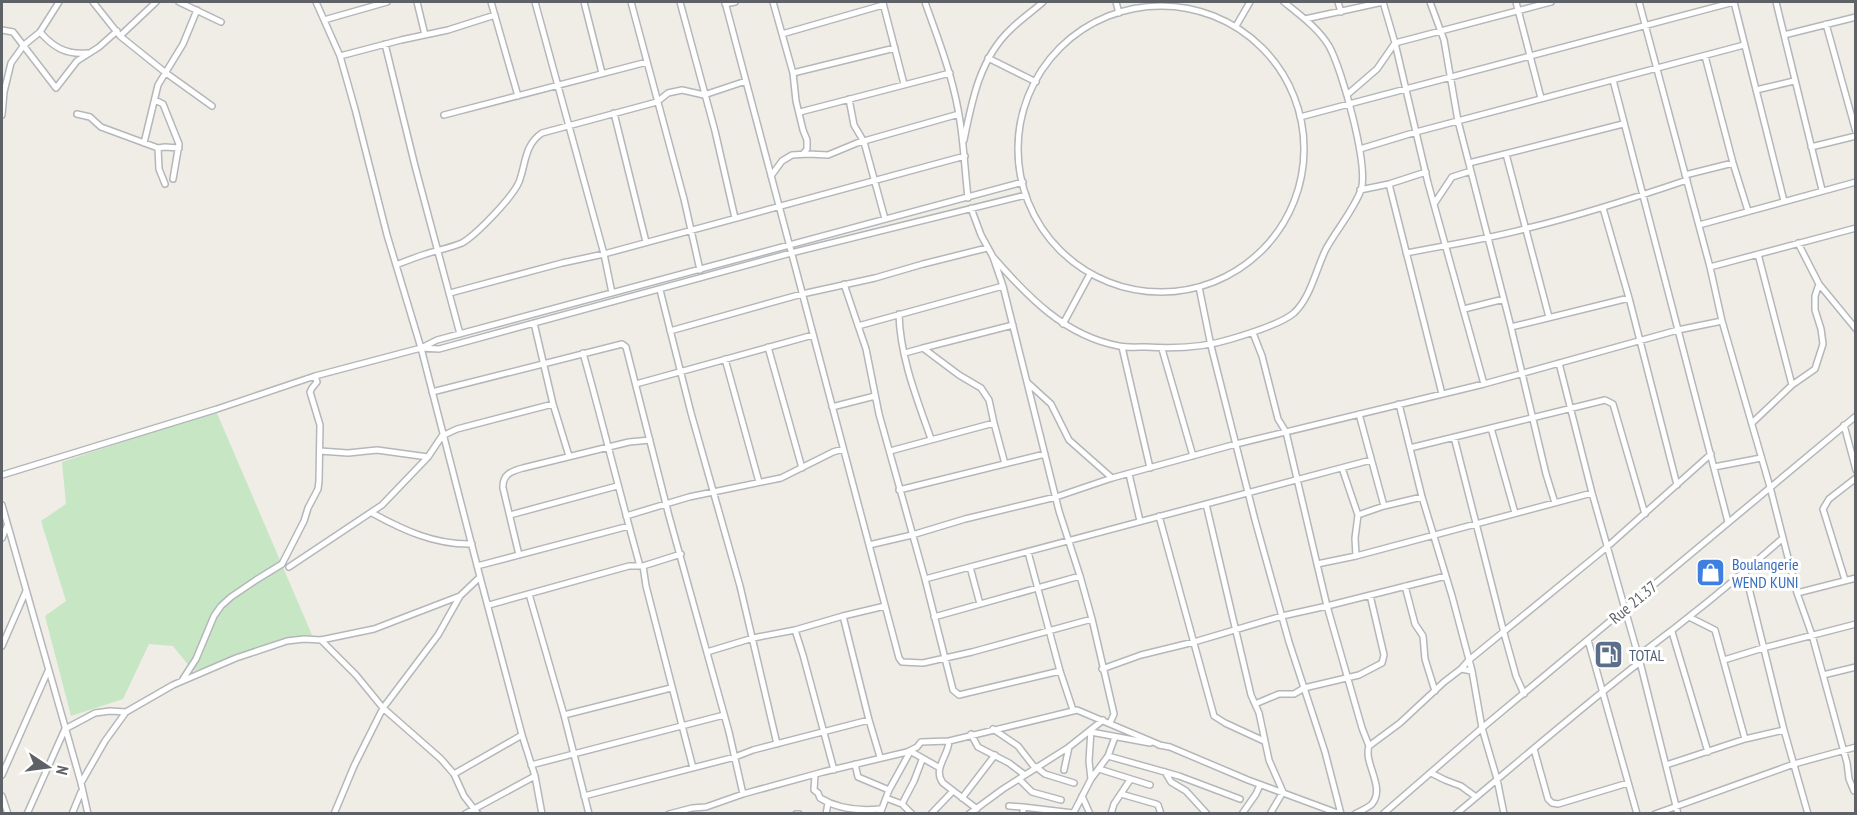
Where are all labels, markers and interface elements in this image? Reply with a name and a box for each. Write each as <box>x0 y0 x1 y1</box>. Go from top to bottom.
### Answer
place label: Boulangerie WEND KUNI <box>1732 554 1799 592</box>
shop icon: Boulangerie WEND KUNI <box>1695 557 1727 589</box>
street label: Rue 21.37 <box>1605 576 1661 628</box>
fuel station icon: TOTAL <box>1592 639 1624 671</box>
place label: TOTAL <box>1629 645 1665 665</box>
north arrow <box>18 737 78 797</box>
text: N <box>52 764 73 777</box>

